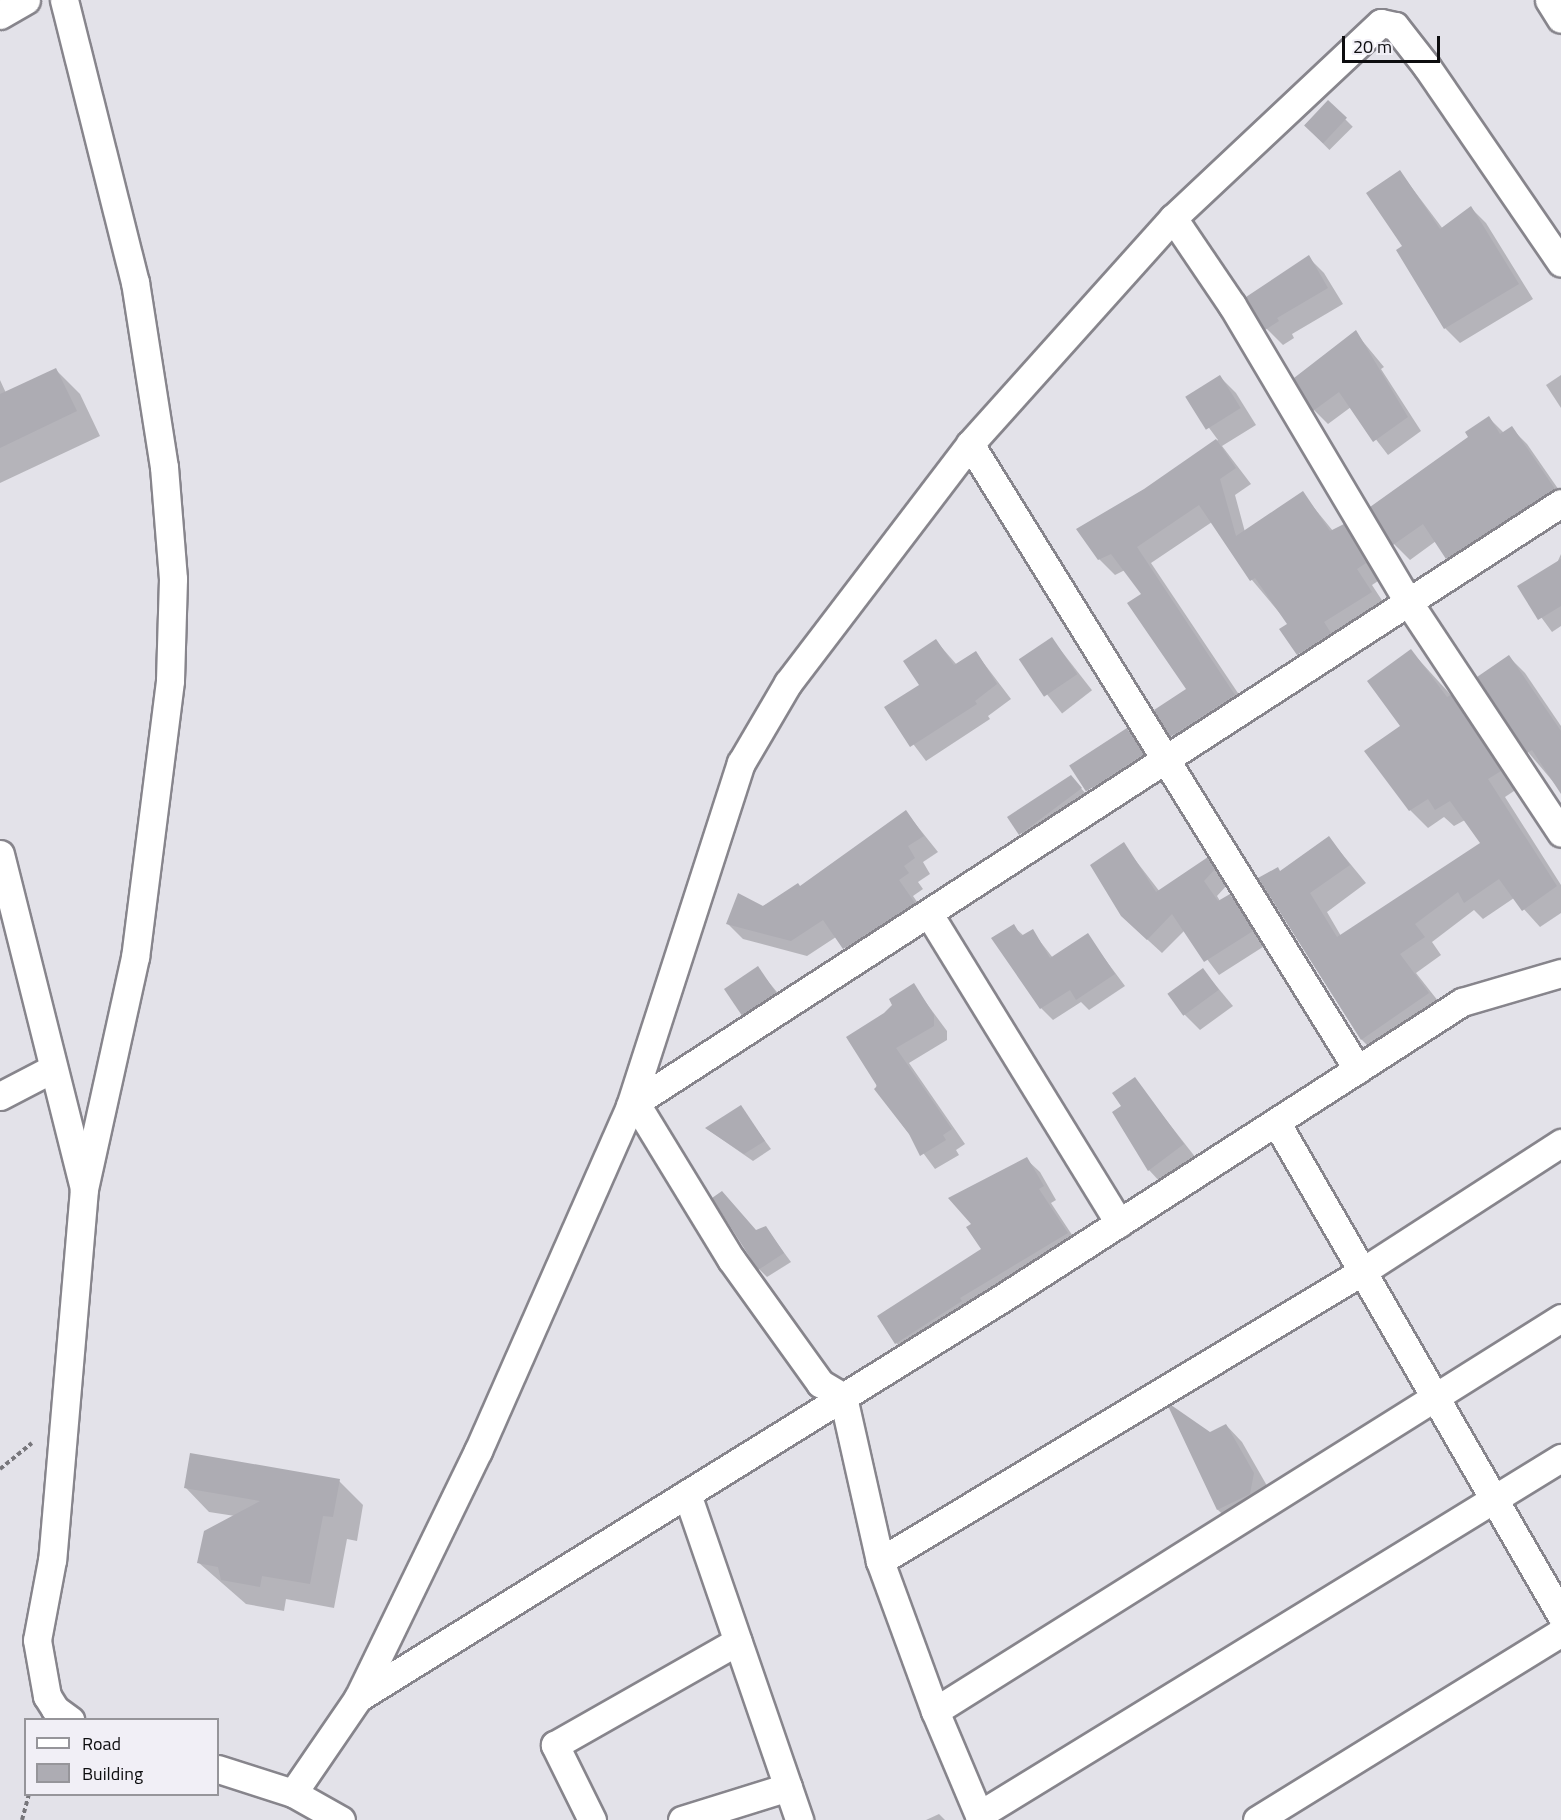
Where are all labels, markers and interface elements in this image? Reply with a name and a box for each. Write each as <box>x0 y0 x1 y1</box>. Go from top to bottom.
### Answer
scale bar <box>1345 24 1442 62</box>
text: 20 m <box>1353 33 1392 60</box>
legend <box>24 1718 219 1796</box>
text: Road <box>82 1730 121 1757</box>
text: Building <box>82 1760 143 1787</box>

